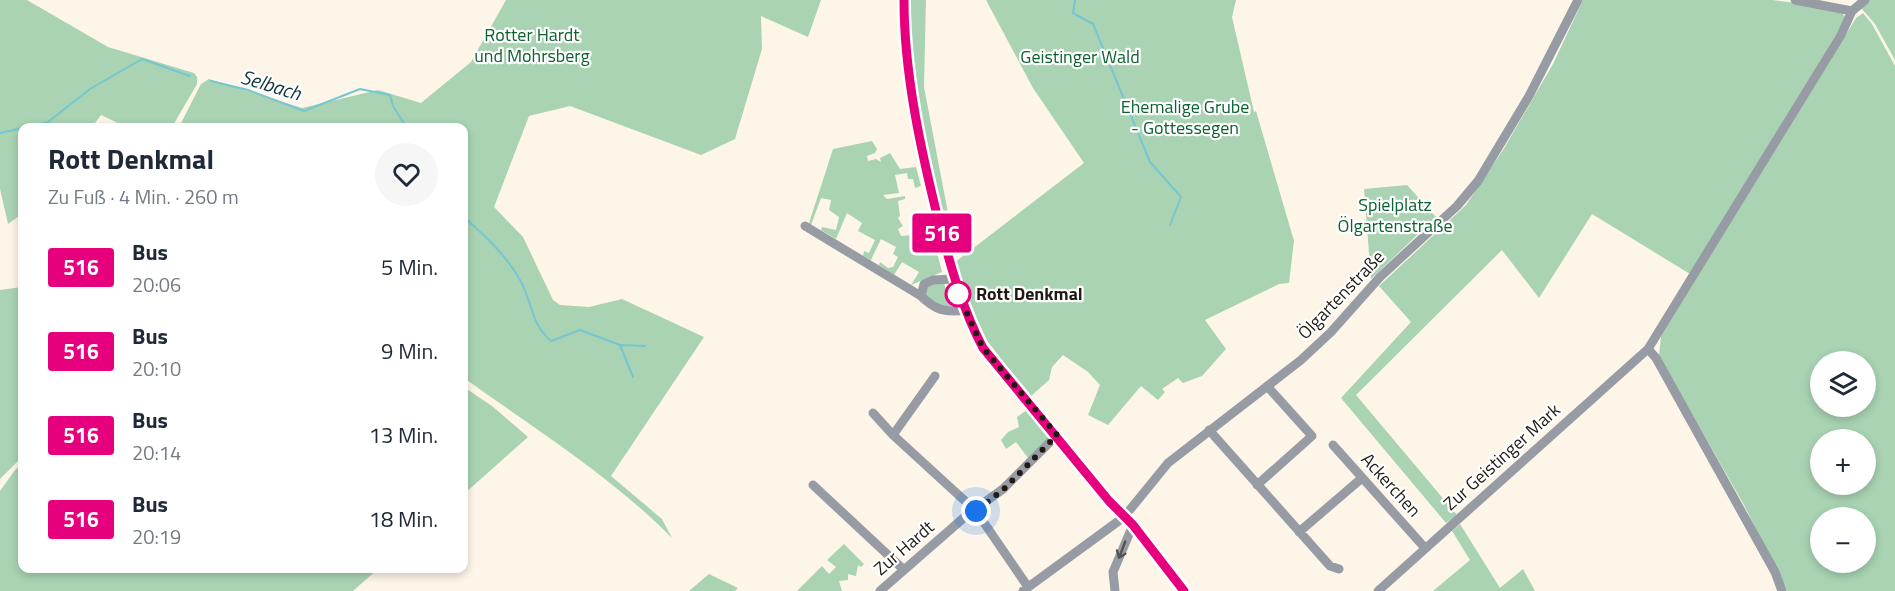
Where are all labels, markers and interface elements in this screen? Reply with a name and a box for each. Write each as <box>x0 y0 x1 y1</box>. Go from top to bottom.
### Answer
park label: Rotter Hardt und Mohrsberg <box>474 21 590 69</box>
park label: Geistinger Wald <box>1020 43 1140 70</box>
water label: Selbach <box>237 61 306 109</box>
park label: Ehemalige Grube - Gottessegen <box>1121 93 1249 141</box>
text: Rott Denkmal <box>48 137 214 180</box>
button: heart <box>375 143 438 206</box>
text: Zu Fuß · 4 Min. · 260 m <box>48 181 239 212</box>
park label: Spielplatz Ölgartenstraße <box>1338 191 1452 239</box>
line badge: 516 <box>908 214 976 252</box>
text: 516 <box>924 217 960 249</box>
text: Bus <box>132 235 168 269</box>
street label: Ölgartenstraße <box>1291 244 1390 345</box>
text: 5 Min. <box>381 250 438 284</box>
text: 516 <box>63 251 99 283</box>
text: 20:06 <box>132 269 181 300</box>
place label: Rott Denkmal <box>976 280 1083 307</box>
marker: Rott Denkmal <box>945 281 971 307</box>
text: Bus <box>132 319 168 353</box>
text: 9 Min. <box>381 334 438 368</box>
text: 516 <box>63 335 99 367</box>
map controls <box>1810 351 1876 573</box>
button: layers <box>1810 351 1876 417</box>
text: 20:10 <box>132 353 181 384</box>
street label: Zur Geistinger Mark <box>1437 396 1566 517</box>
text: Bus <box>132 403 168 437</box>
text: 13 Min. <box>369 418 438 452</box>
text: 516 <box>63 419 99 451</box>
button: + <box>1810 429 1876 495</box>
text: 20:14 <box>132 437 181 468</box>
street label: Ackerchen <box>1355 447 1428 523</box>
text: Bus <box>132 487 168 521</box>
your location <box>961 496 991 526</box>
text: 18 Min. <box>369 502 438 536</box>
text: 516 <box>63 503 99 535</box>
button: − <box>1810 507 1876 573</box>
street label: Zur Hardt <box>868 513 940 581</box>
text: 20:19 <box>132 521 181 552</box>
one-way arrow <box>1116 541 1127 559</box>

